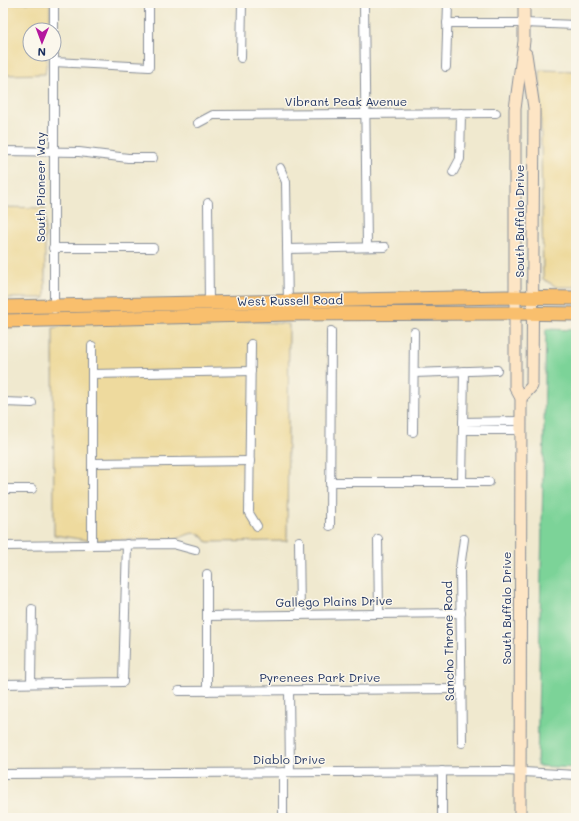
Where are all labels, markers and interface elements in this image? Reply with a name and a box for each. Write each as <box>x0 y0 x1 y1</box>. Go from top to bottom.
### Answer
north arrow <box>22 22 62 62</box>
text: N <box>38 45 46 60</box>
street label: Vibrant Peak Avenue <box>285 93 407 109</box>
street label: South Pioneer Way <box>32 132 48 242</box>
street label: South Buffalo Drive <box>511 165 527 277</box>
street label: West Russell Road <box>237 291 344 309</box>
street label: South Buffalo Drive <box>498 552 514 664</box>
street label: Sancho Throne Road <box>439 580 457 701</box>
street label: Gallego Plains Drive <box>275 592 393 610</box>
street label: Pyrenees Park Drive <box>260 669 381 685</box>
street label: Diablo Drive <box>253 751 325 767</box>

